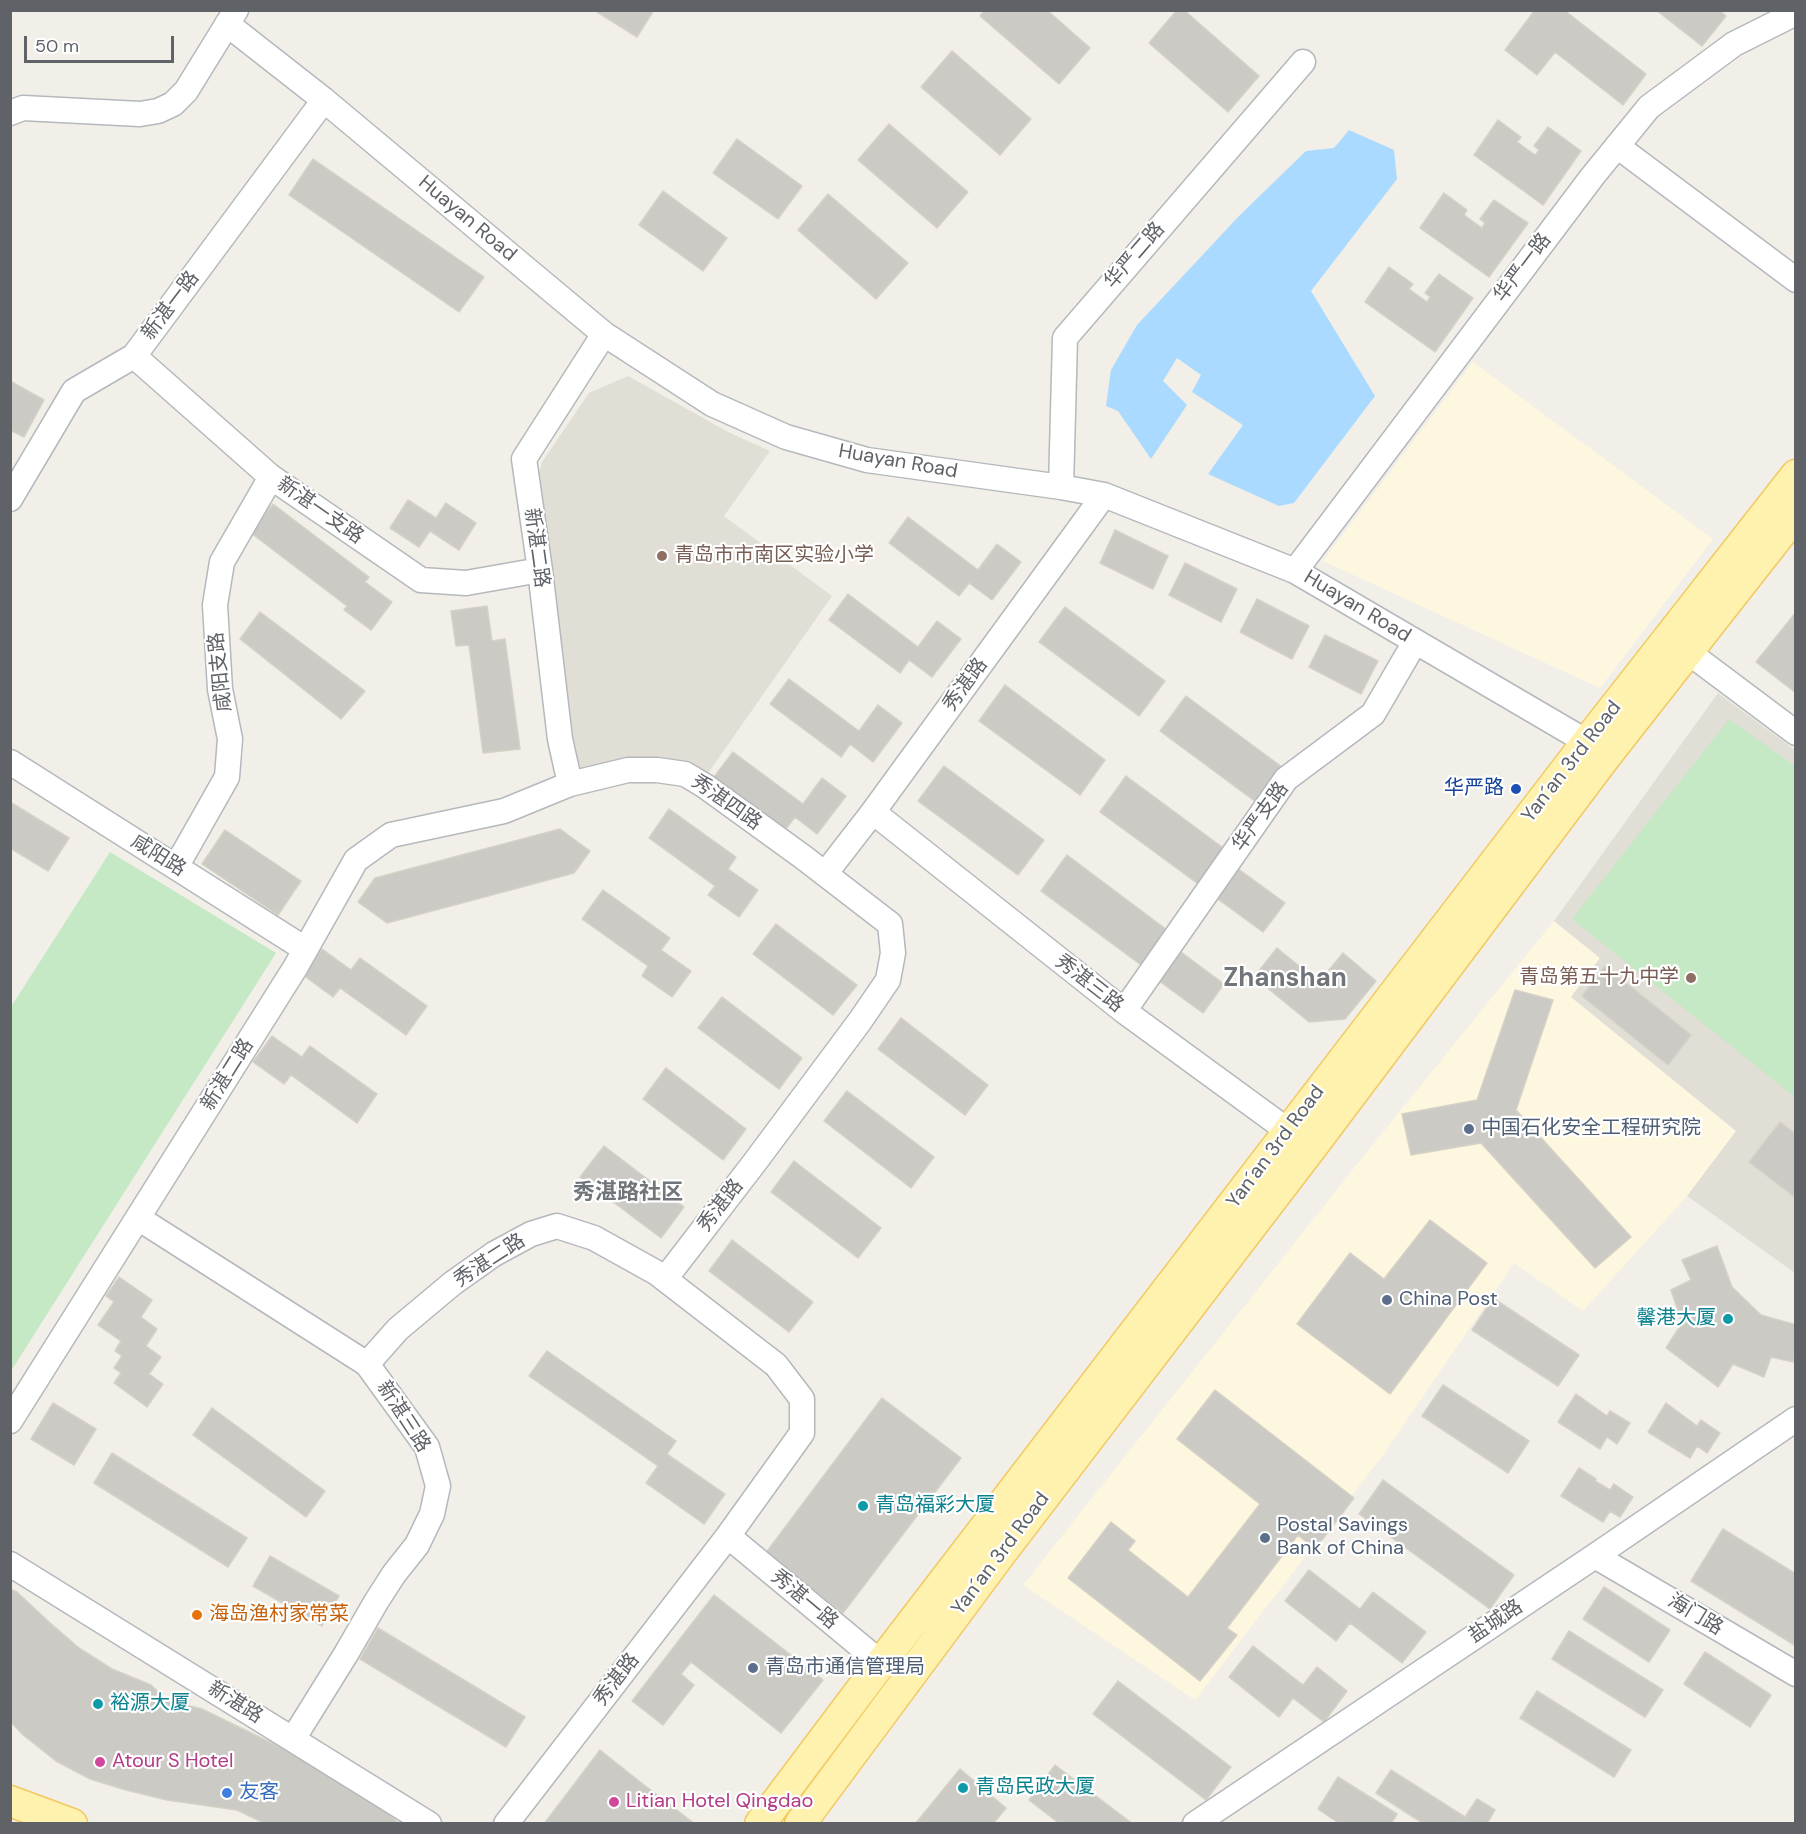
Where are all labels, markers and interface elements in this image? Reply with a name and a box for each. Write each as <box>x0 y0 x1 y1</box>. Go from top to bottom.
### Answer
scale bar <box>27 24 177 62</box>
text: 50 m <box>35 34 79 58</box>
street label: Huayan Road <box>413 171 521 267</box>
street label: 华严二路 <box>1100 218 1170 294</box>
street label: 华严一路 <box>1489 229 1557 307</box>
street label: 新湛一路 <box>137 267 205 345</box>
street label: Huayan Road <box>837 440 959 484</box>
street label: 新湛一支路 <box>272 472 368 550</box>
street label: 新湛二路 <box>519 507 553 589</box>
place label: 青岛市市南区实验小学 <box>674 544 874 568</box>
marker: 青岛市市南区实验小学 <box>655 549 669 563</box>
street label: Huayan Road <box>1299 566 1415 648</box>
street label: 咸阳支路 <box>205 631 237 713</box>
street label: 秀湛路 <box>939 654 993 716</box>
street label: Yan´an 3rd Road <box>1517 696 1627 828</box>
street label: 秀湛四路 <box>686 770 766 836</box>
place label: 华严路 <box>1444 777 1504 801</box>
street label: 华严支路 <box>1228 778 1294 856</box>
marker: 华严路 <box>1509 782 1523 796</box>
street label: 咸阳路 <box>126 830 190 882</box>
street label: 秀湛三路 <box>1050 950 1128 1018</box>
district label: Zhanshan <box>1223 963 1347 995</box>
place label: 青岛第五十九中学 <box>1519 966 1679 990</box>
marker: 青岛第五十九中学 <box>1684 971 1698 985</box>
street label: 新湛二路 <box>197 1035 259 1115</box>
street label: Yan´an 3rd Road <box>1222 1081 1330 1213</box>
place label: 中国石化安全工程研究院 <box>1481 1117 1701 1141</box>
marker: 中国石化安全工程研究院 <box>1462 1122 1476 1136</box>
street label: 秀湛路 <box>693 1175 749 1237</box>
district label: 秀湛路社区 <box>573 1180 683 1206</box>
street label: 秀湛二路 <box>450 1229 530 1293</box>
place label: China Post <box>1399 1288 1498 1312</box>
marker: China Post <box>1380 1293 1394 1307</box>
place label: 馨港大厦 <box>1636 1307 1716 1331</box>
marker: 馨港大厦 <box>1721 1312 1735 1326</box>
street label: 新湛三路 <box>371 1377 435 1457</box>
street label: Yan´an 3rd Road <box>947 1488 1055 1620</box>
place label: 青岛福彩大厦 <box>875 1494 995 1518</box>
marker: 青岛福彩大厦 <box>856 1499 870 1513</box>
place label: Postal Savings Bank of China <box>1277 1514 1408 1561</box>
marker: Postal Savings Bank of China <box>1258 1531 1272 1545</box>
street label: 秀湛一路 <box>766 1565 842 1635</box>
street label: 海门路 <box>1663 1589 1727 1641</box>
street label: 盐城路 <box>1464 1595 1528 1649</box>
place label: 海岛渔村家常菜 <box>209 1603 349 1627</box>
marker: 海岛渔村家常菜 <box>190 1608 204 1622</box>
street label: 秀湛路 <box>589 1649 645 1711</box>
place label: 青岛市通信管理局 <box>765 1656 925 1680</box>
marker: 青岛市通信管理局 <box>746 1661 760 1675</box>
street label: 新湛路 <box>203 1677 267 1729</box>
place label: 裕源大厦 <box>110 1692 190 1716</box>
marker: 裕源大厦 <box>91 1697 105 1711</box>
place label: Atour S Hotel <box>112 1750 233 1774</box>
marker: Atour S Hotel <box>93 1755 107 1769</box>
place label: 青岛民政大厦 <box>975 1776 1095 1800</box>
place label: 友客 <box>239 1781 279 1805</box>
marker: 青岛民政大厦 <box>956 1781 970 1795</box>
marker: 友客 <box>220 1786 234 1800</box>
place label: Litian Hotel Qingdao <box>626 1790 813 1814</box>
marker: Litian Hotel Qingdao <box>607 1795 621 1809</box>

